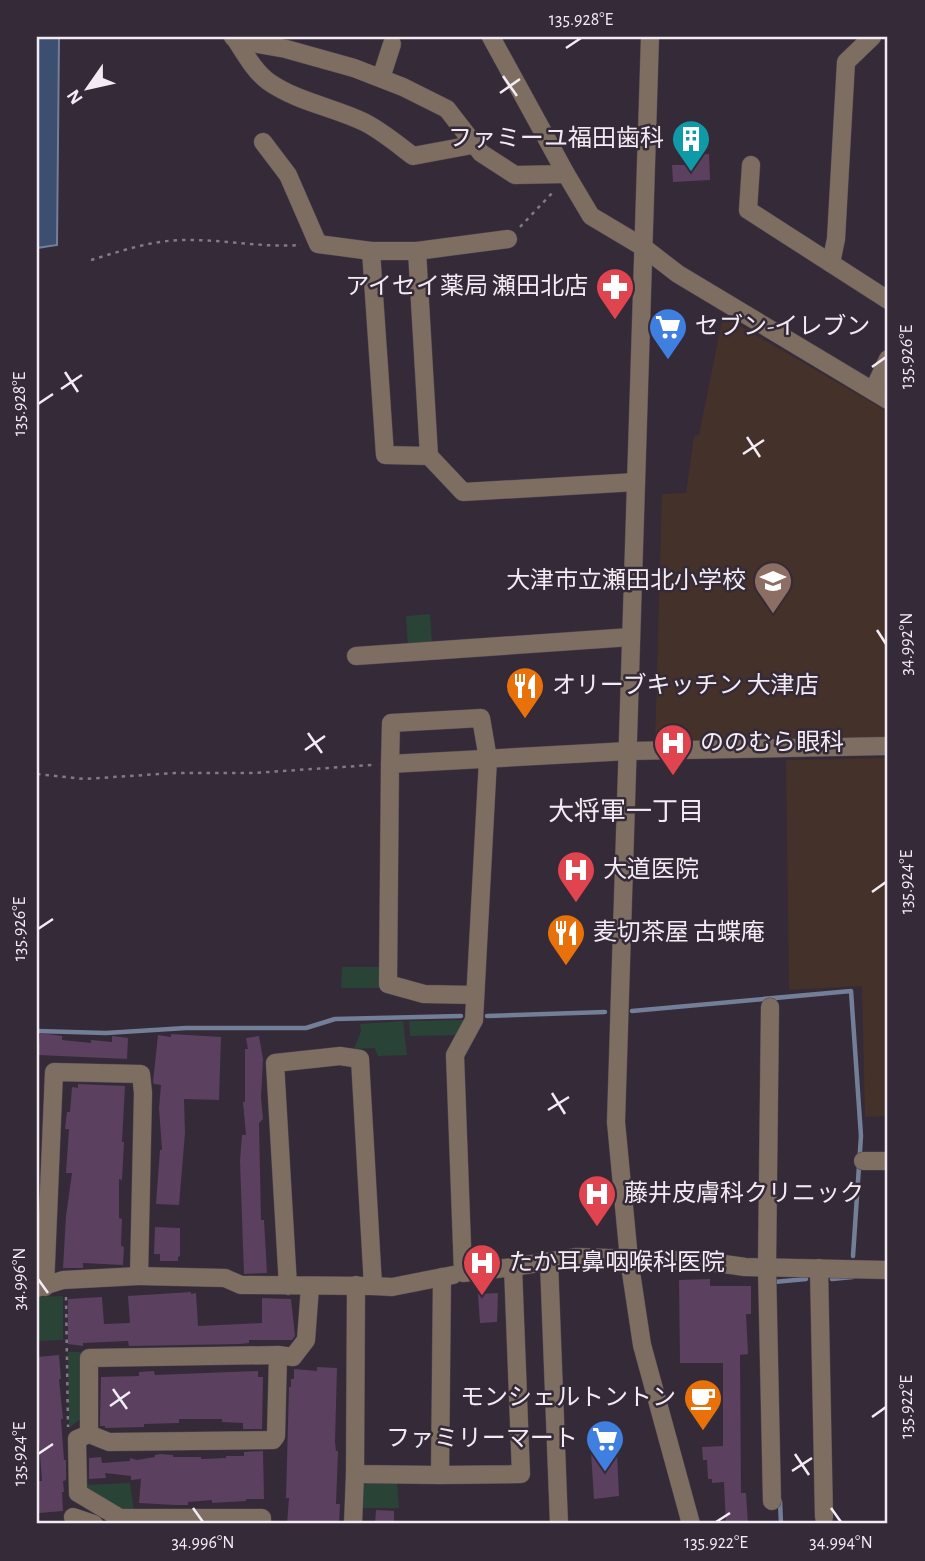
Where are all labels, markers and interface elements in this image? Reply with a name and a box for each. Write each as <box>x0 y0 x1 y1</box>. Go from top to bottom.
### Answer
text: 135.928°E <box>549 11 614 29</box>
north arrow <box>52 52 122 122</box>
text: N <box>64 86 87 107</box>
building icon: ファミーユ福田歯科 <box>670 118 712 173</box>
place label: ファミーユ福田歯科 <box>448 125 664 151</box>
pharmacy icon: アイセイ薬局 瀬田北店 <box>594 266 636 321</box>
place label: アイセイ薬局 瀬田北店 <box>345 273 588 299</box>
supermarket icon: セブン-イレブン <box>647 306 689 361</box>
place label: セブン-イレブン <box>695 313 870 339</box>
text: 135.926°E <box>898 325 916 389</box>
text: 135.928°E <box>11 371 29 436</box>
school or university icon: 大津市立瀬田北小学校 <box>752 560 794 615</box>
place label: 大津市立瀬田北小学校 <box>506 567 746 593</box>
text: 34.992°N <box>898 613 916 675</box>
restaurant icon: オリーブキッチン 大津店 <box>504 665 546 720</box>
place label: オリーブキッチン 大津店 <box>552 672 819 698</box>
hospital icon: ののむら眼科 <box>652 722 694 777</box>
place label: ののむら眼科 <box>700 729 844 755</box>
district label: 大将軍一丁目 <box>548 798 704 825</box>
hospital icon: 大道医院 <box>555 849 597 904</box>
text: 135.924°E <box>898 849 916 914</box>
place label: 大道医院 <box>603 856 699 882</box>
text: 135.926°E <box>11 897 29 961</box>
restaurant icon: 麦切茶屋 古蝶庵 <box>545 912 587 967</box>
place label: 麦切茶屋 古蝶庵 <box>593 919 765 945</box>
hospital icon: 藤井皮膚科クリニック <box>576 1173 618 1228</box>
place label: 藤井皮膚科クリニック <box>624 1180 864 1206</box>
hospital icon: たか耳鼻咽喉科医院 <box>461 1242 503 1297</box>
text: 34.996°N <box>11 1247 29 1311</box>
place label: たか耳鼻咽喉科医院 <box>509 1249 725 1275</box>
text: 135.922°E <box>898 1375 916 1439</box>
cafe icon: モンシェルトントン <box>682 1377 724 1432</box>
place label: モンシェルトントン <box>460 1386 676 1410</box>
supermarket icon: ファミリーマート <box>584 1418 626 1473</box>
text: 135.924°E <box>11 1421 29 1486</box>
place label: ファミリーマート <box>386 1427 578 1451</box>
text: 34.996°N <box>171 1534 235 1552</box>
text: 135.922°E <box>684 1534 748 1552</box>
text: 34.994°N <box>809 1534 873 1552</box>

